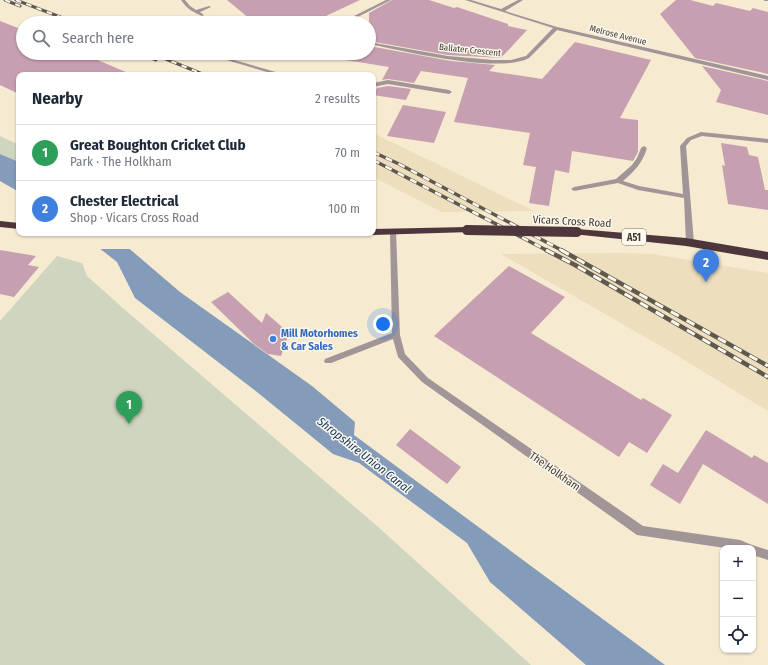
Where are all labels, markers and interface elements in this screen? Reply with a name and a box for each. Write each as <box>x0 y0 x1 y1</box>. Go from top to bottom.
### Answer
search box <box>16 16 376 60</box>
street label: Melrose Avenue <box>589 23 648 47</box>
icon: search <box>30 27 52 49</box>
text: Search here <box>62 29 134 47</box>
street label: Ballater Crescent <box>438 42 502 58</box>
text: Nearby <box>32 88 83 109</box>
text: 2 results <box>315 91 360 106</box>
text: Great Boughton Cricket Club <box>70 136 246 154</box>
text: 1 <box>42 145 48 160</box>
text: 70 m <box>335 145 360 160</box>
text: Park · The Holkham <box>70 154 172 169</box>
text: Chester Electrical <box>70 192 179 210</box>
text: 2 <box>42 201 48 216</box>
text: 100 m <box>328 201 360 216</box>
text: Shop · Vicars Cross Road <box>70 210 199 225</box>
street label: Vicars Cross Road <box>532 213 612 230</box>
road number: A51 <box>622 229 646 245</box>
pin: 2 <box>693 249 719 282</box>
your location <box>373 314 393 334</box>
place label: Mill Motorhomes & Car Sales <box>281 327 358 353</box>
marker: Mill Motorhomes & Car Sales <box>268 334 278 344</box>
pin: 1 <box>116 391 142 424</box>
water label: Shropshire Union Canal <box>314 414 413 496</box>
street label: The Holkham <box>527 449 583 494</box>
map controls <box>720 545 756 653</box>
button: + <box>720 545 756 581</box>
button: − <box>720 581 756 617</box>
button: locate <box>720 617 756 653</box>

